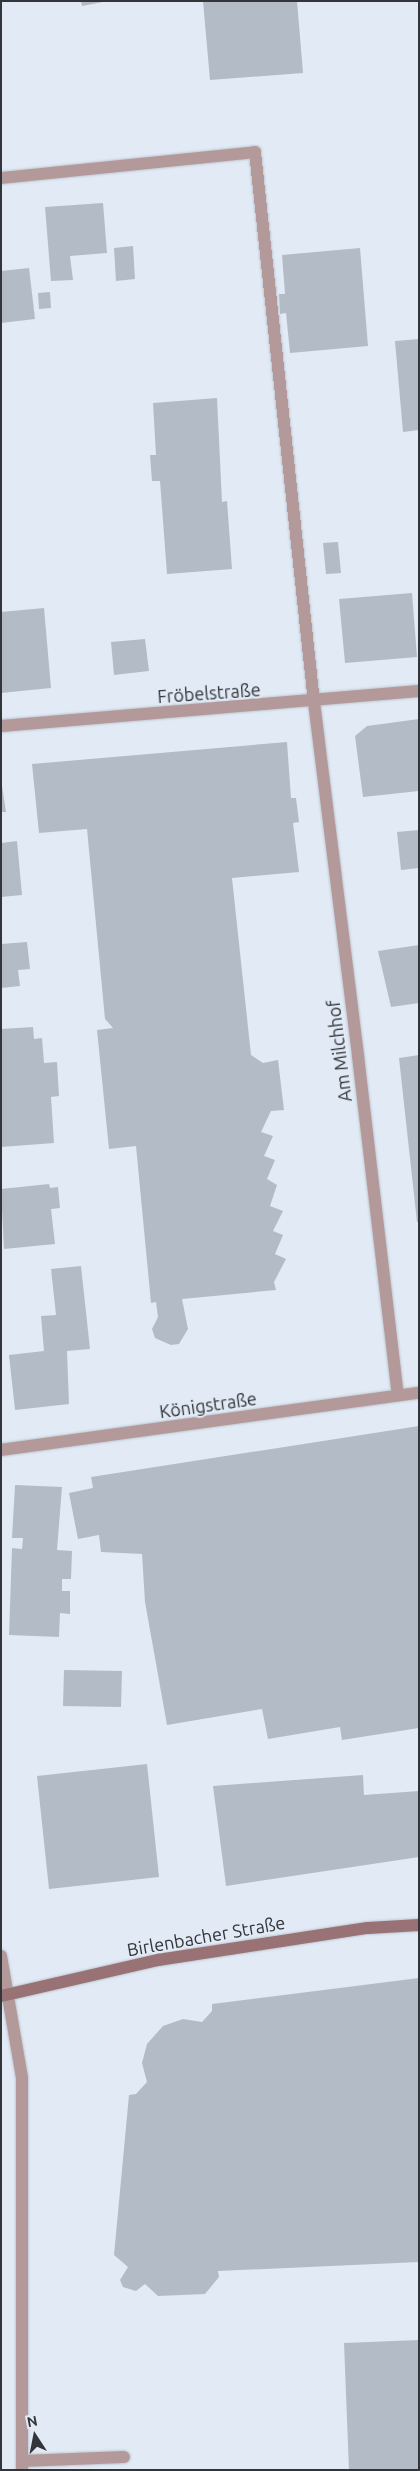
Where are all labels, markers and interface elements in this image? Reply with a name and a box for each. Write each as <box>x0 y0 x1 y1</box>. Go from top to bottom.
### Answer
street label: Fröbelstraße <box>157 679 261 707</box>
street label: Am Milchhof <box>322 999 356 1103</box>
street label: Königstraße <box>158 1387 258 1423</box>
street label: Birlenbacher Straße <box>125 1911 287 1961</box>
north arrow <box>10 2411 60 2461</box>
text: N <box>25 2412 39 2430</box>

